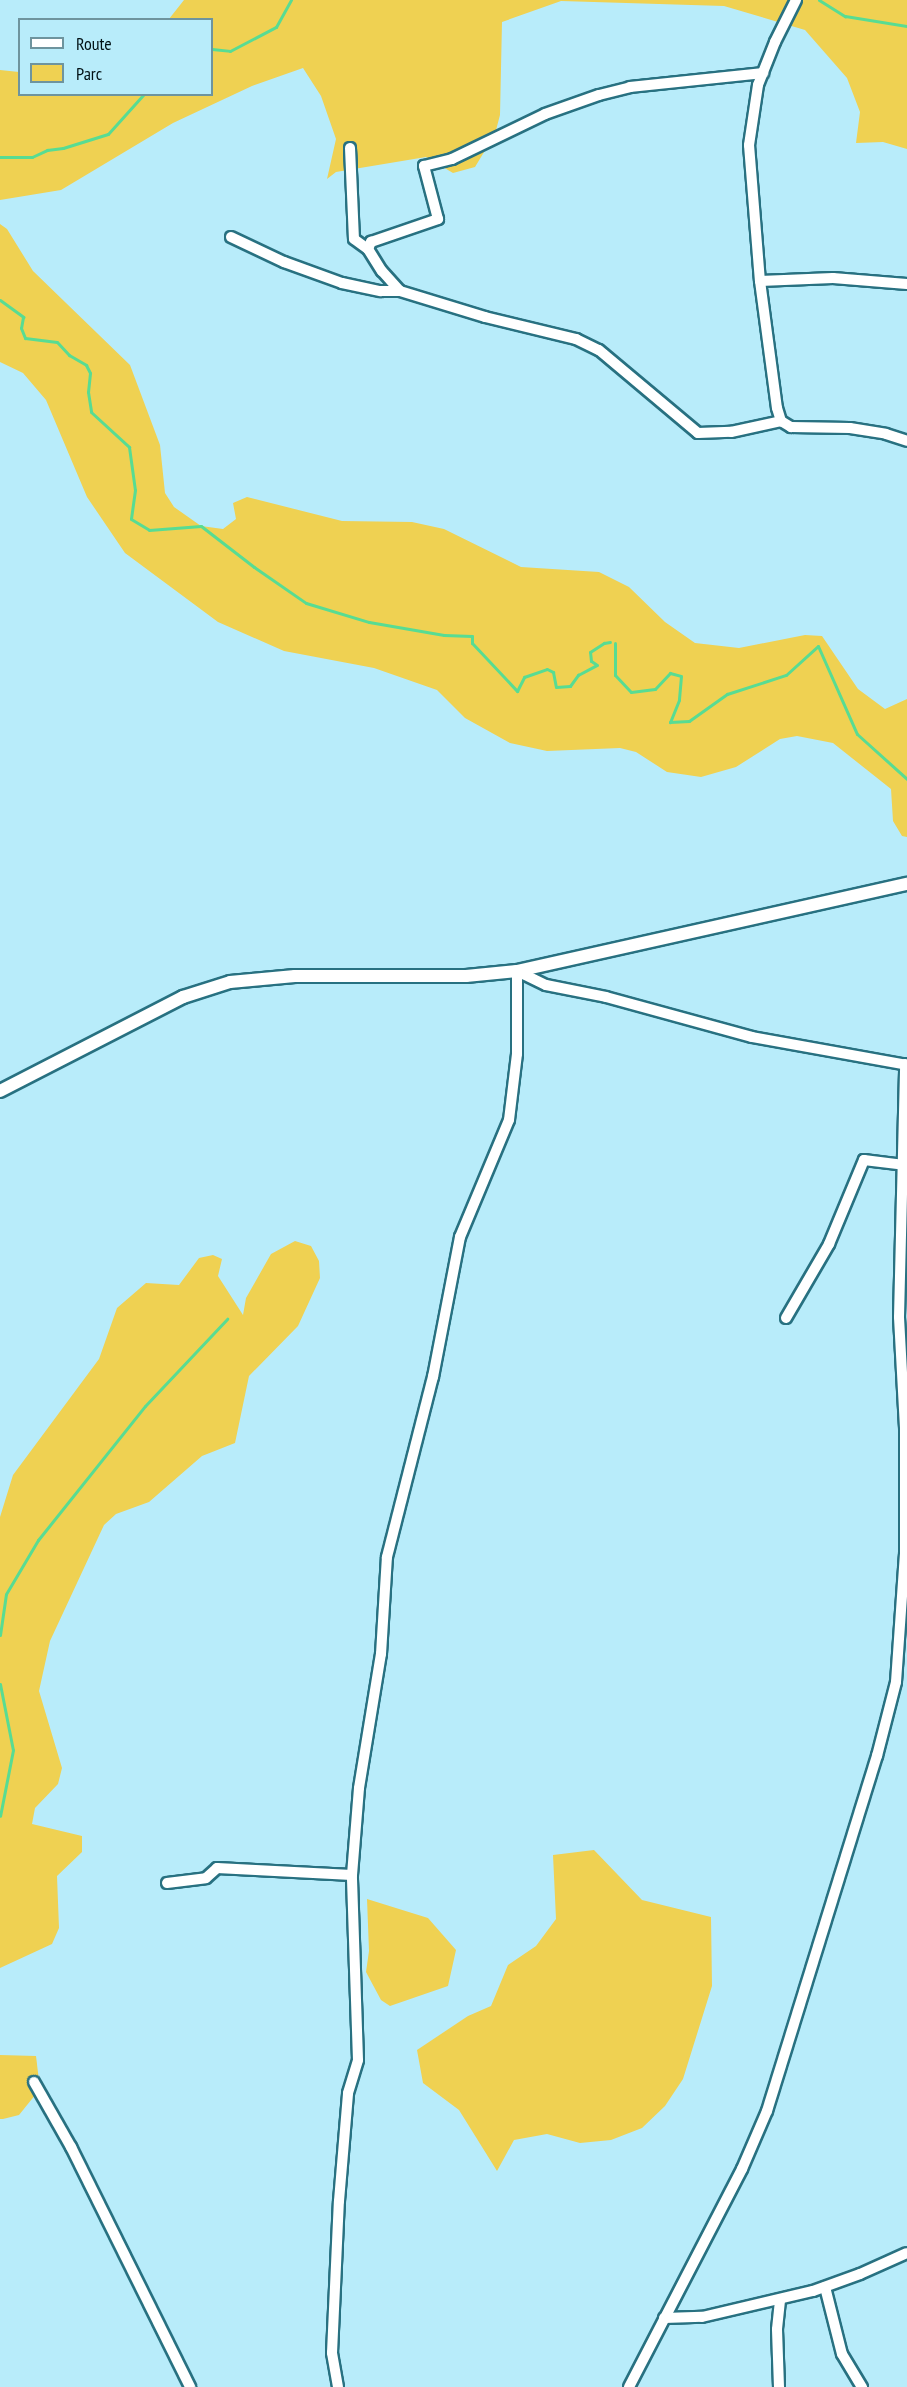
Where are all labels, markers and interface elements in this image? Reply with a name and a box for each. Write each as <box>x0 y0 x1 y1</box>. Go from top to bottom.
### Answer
legend <box>18 18 213 96</box>
text: Route <box>76 32 112 55</box>
text: Parc <box>76 62 102 85</box>

